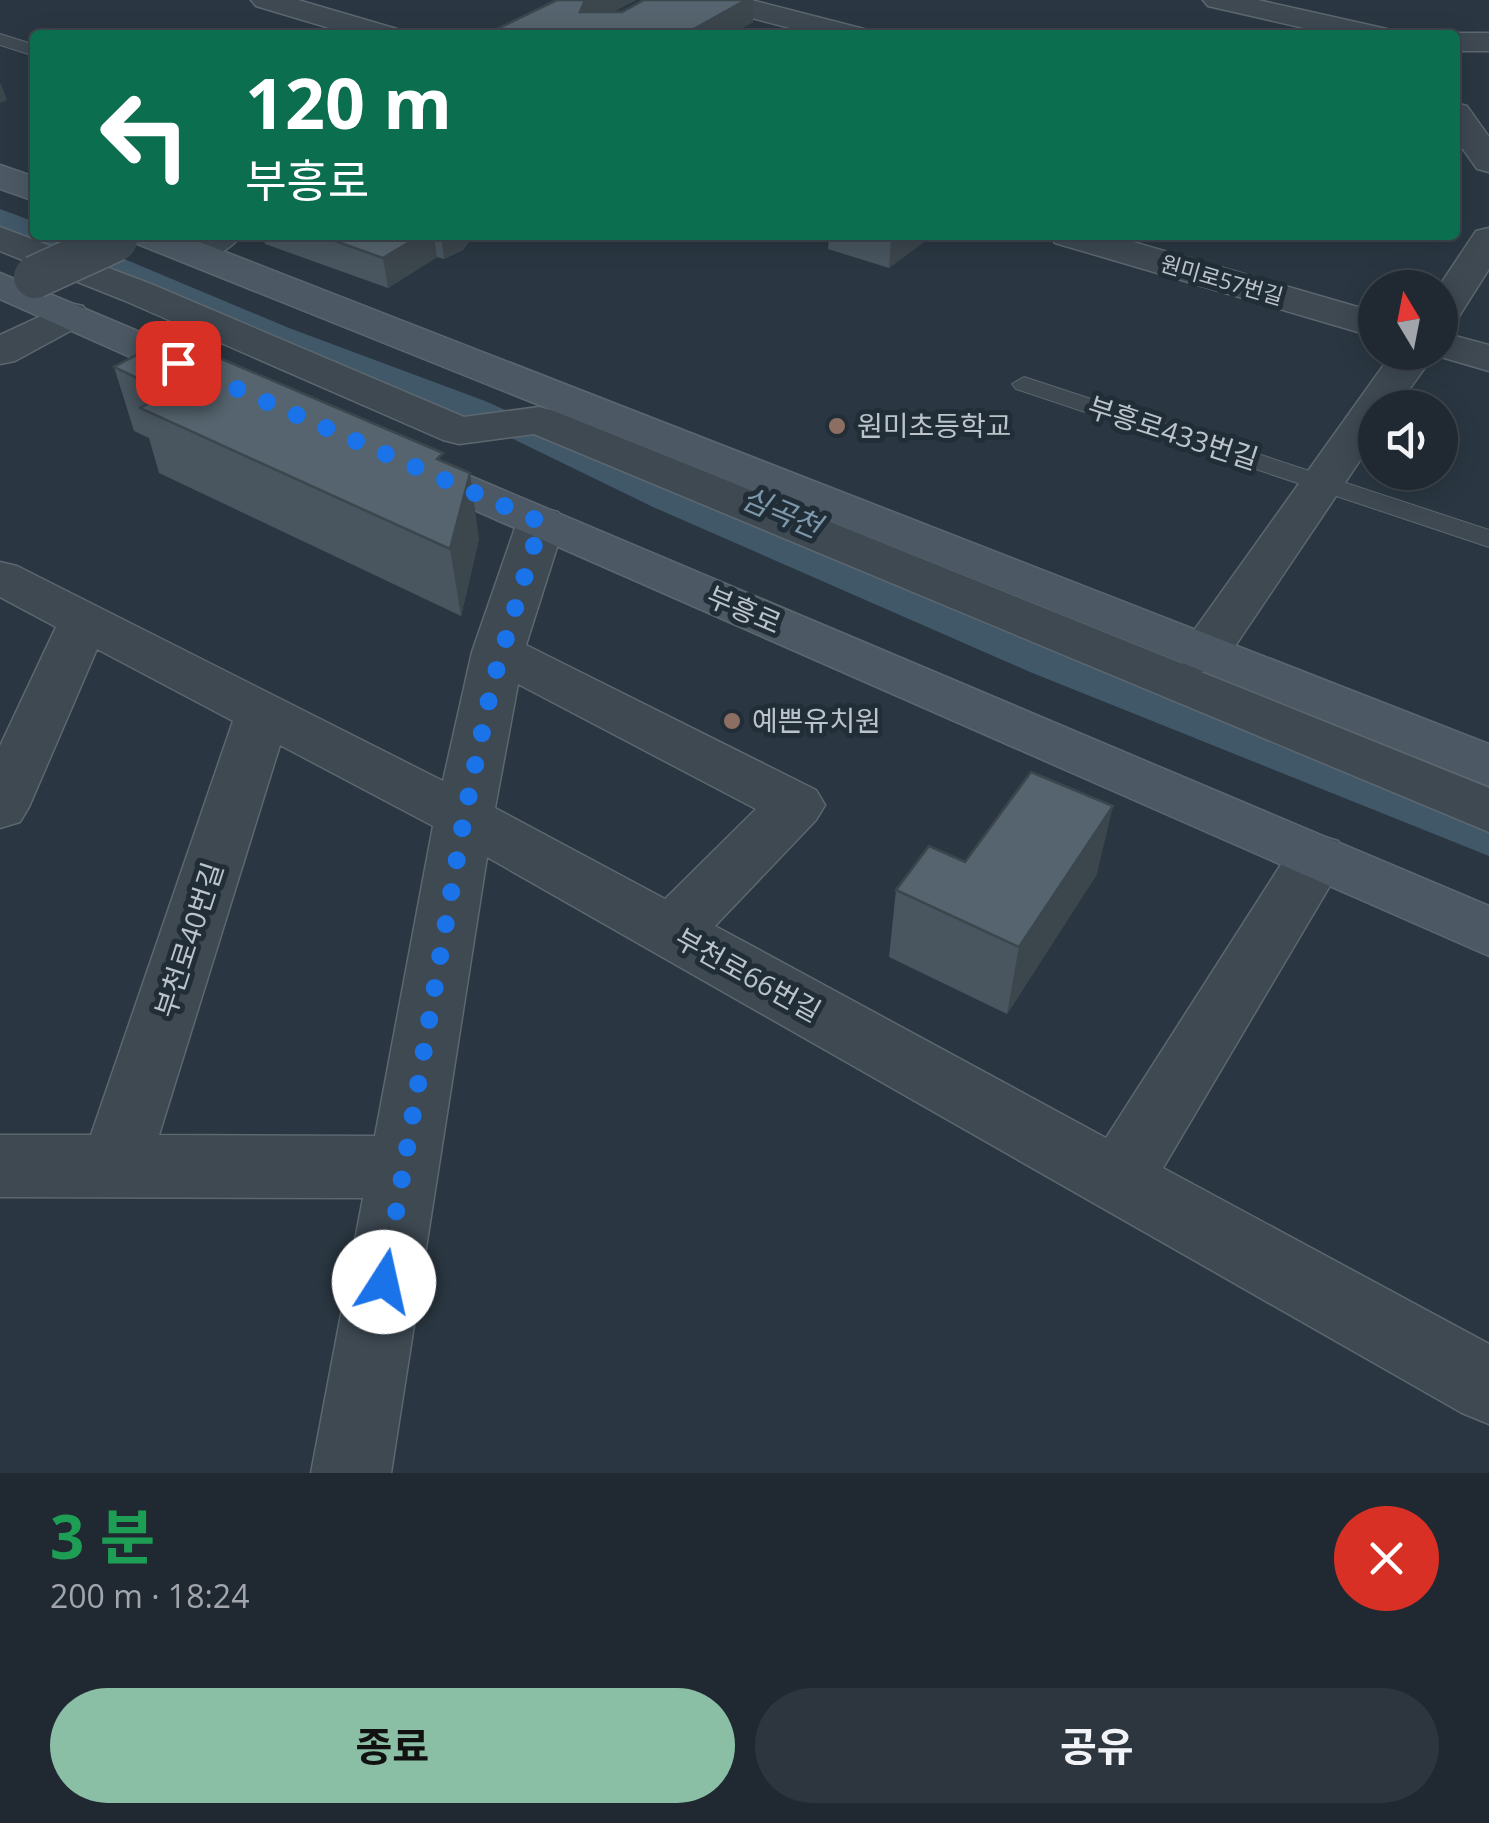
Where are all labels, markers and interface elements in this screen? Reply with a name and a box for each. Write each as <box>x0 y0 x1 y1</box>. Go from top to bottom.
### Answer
text: 120 m <box>245 54 452 150</box>
icon: left <box>80 70 210 200</box>
text: 부흥로 <box>245 149 369 210</box>
street label: 원미로57번길 <box>1157 247 1287 311</box>
north arrow <box>1358 270 1458 370</box>
map controls <box>1358 270 1458 490</box>
pin <box>136 321 221 406</box>
icon: arrive <box>151 336 206 391</box>
street label: 부흥로433번길 <box>1083 387 1263 477</box>
button: sound <box>1358 390 1458 490</box>
place label: 원미초등학교 <box>857 406 1012 444</box>
marker: 원미초등학교 <box>826 415 848 437</box>
water label: 심곡천 <box>735 477 831 548</box>
street label: 부흥로 <box>701 576 787 642</box>
place label: 예쁜유치원 <box>752 701 881 739</box>
marker: 예쁜유치원 <box>721 710 743 732</box>
street label: 부천로40번길 <box>145 857 231 1022</box>
street label: 부천로66번길 <box>669 919 828 1030</box>
position arrow <box>332 1230 436 1334</box>
text: 3 분 <box>50 1495 155 1577</box>
button: close <box>1334 1506 1439 1611</box>
text: 200 m · 18:24 <box>50 1574 249 1617</box>
button: 종료 <box>50 1688 735 1803</box>
button: 공유 <box>755 1688 1439 1803</box>

